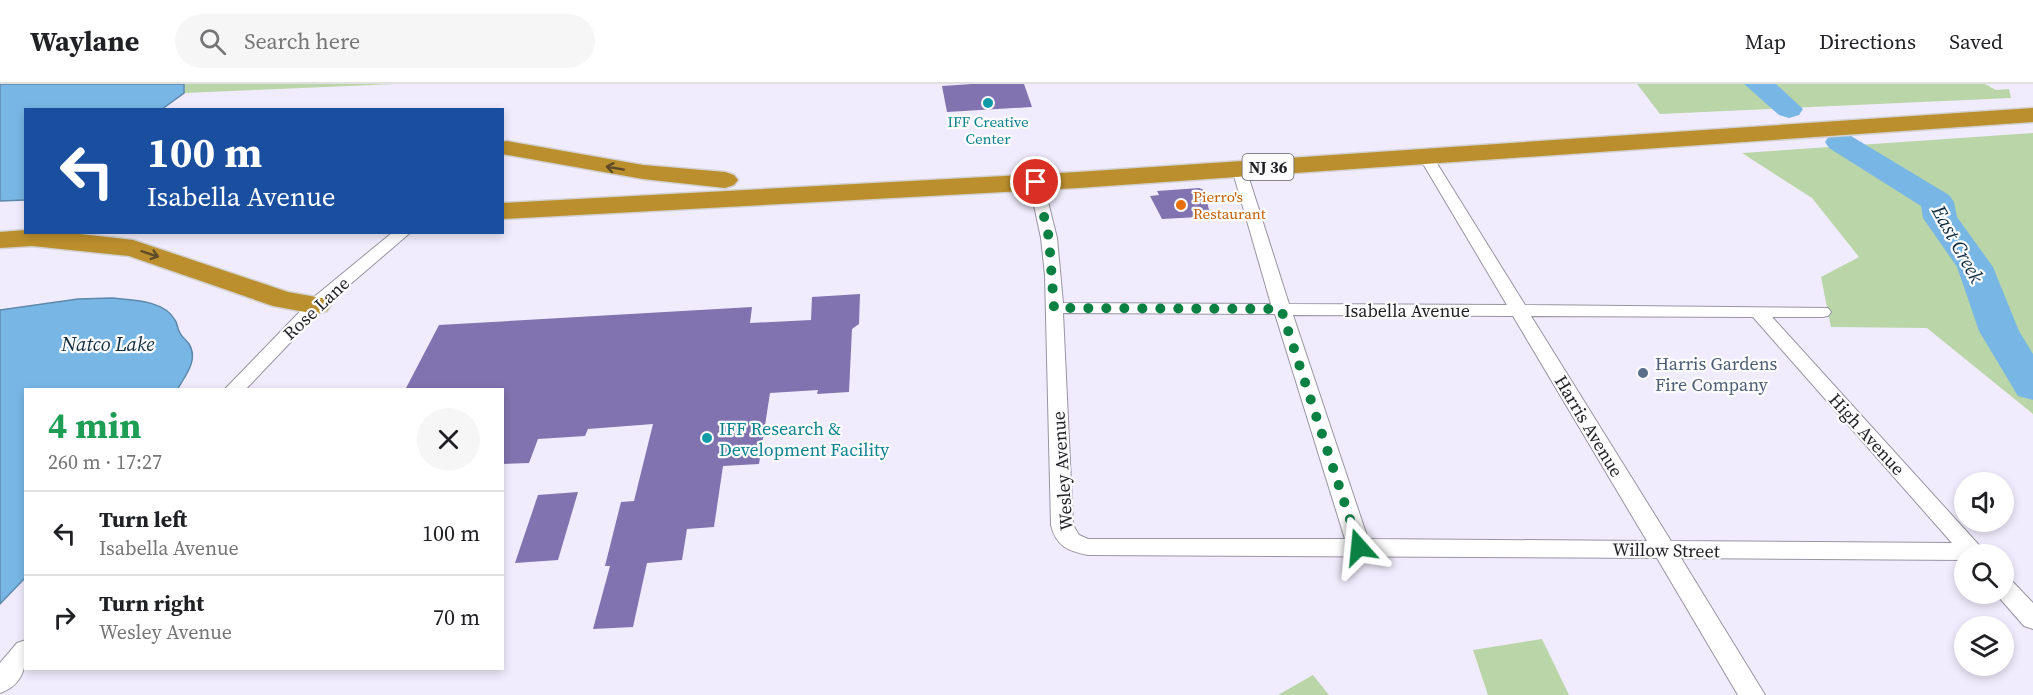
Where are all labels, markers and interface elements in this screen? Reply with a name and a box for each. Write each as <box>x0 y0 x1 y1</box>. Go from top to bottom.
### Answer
search box <box>175 14 595 68</box>
text: Waylane <box>30 22 139 60</box>
icon: search <box>196 25 229 58</box>
text: Search here <box>244 26 360 56</box>
text: Map <box>1745 27 1786 56</box>
text: Directions <box>1819 27 1916 56</box>
text: Saved <box>1949 27 2003 56</box>
marker: IFF Creative Center <box>981 96 995 110</box>
place label: IFF Creative Center <box>947 111 1029 149</box>
text: 100 m <box>147 123 262 181</box>
icon: left <box>48 132 126 210</box>
road number: NJ 36 <box>1242 154 1294 180</box>
pin <box>1010 156 1061 207</box>
one-way arrow <box>606 162 626 173</box>
icon: arrive <box>1019 165 1052 198</box>
text: Isabella Avenue <box>147 178 336 215</box>
place label: Pierro's Restaurant <box>1193 186 1266 224</box>
marker: Pierro's Restaurant <box>1174 198 1188 212</box>
water label: East Creek <box>1925 199 1991 289</box>
one-way arrow <box>140 249 159 260</box>
street label: Rose Lane <box>277 271 355 345</box>
street label: Isabella Avenue <box>1344 298 1470 323</box>
water label: Natco Lake <box>61 330 154 358</box>
place label: Harris Gardens Fire Company <box>1655 351 1778 397</box>
marker: Harris Gardens Fire Company <box>1636 366 1650 380</box>
street label: Harris Avenue <box>1549 370 1629 482</box>
street label: High Avenue <box>1823 387 1911 481</box>
text: 4 min <box>48 401 141 450</box>
button: close <box>417 408 480 471</box>
street label: Wesley Avenue <box>1045 410 1079 532</box>
place label: IFF Research & Development Facility <box>719 416 890 462</box>
marker: IFF Research & Development Facility <box>700 431 714 445</box>
text: 260 m · 17:27 <box>48 448 162 476</box>
map controls <box>1954 472 2014 676</box>
button: sound <box>1954 472 2014 532</box>
text: Turn left <box>99 504 187 534</box>
position arrow <box>1327 515 1391 579</box>
icon: left <box>48 517 81 550</box>
text: 100 m <box>422 518 480 548</box>
text: Isabella Avenue <box>99 534 239 562</box>
street label: Willow Street <box>1612 537 1720 563</box>
button: search <box>1954 544 2014 604</box>
text: Turn right <box>99 588 204 618</box>
icon: right <box>48 601 81 634</box>
text: 70 m <box>433 602 480 632</box>
button: layers <box>1954 616 2014 676</box>
text: Wesley Avenue <box>99 618 232 646</box>

